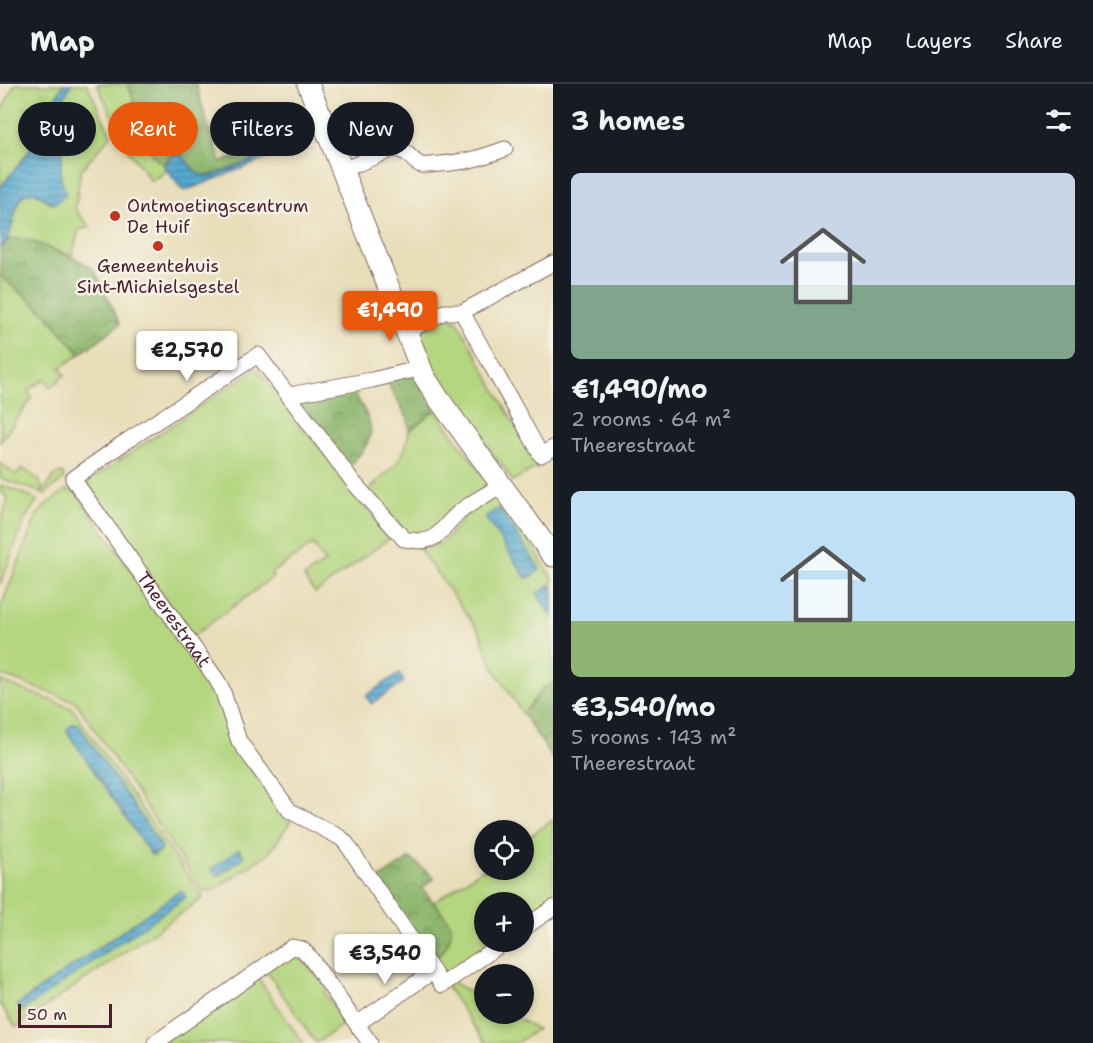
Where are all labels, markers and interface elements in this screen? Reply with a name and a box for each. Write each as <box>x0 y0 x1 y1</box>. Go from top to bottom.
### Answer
text: Map <box>30 22 95 60</box>
text: Map <box>827 27 872 55</box>
text: Layers <box>905 27 972 55</box>
text: Share <box>1005 27 1063 55</box>
chip: Buy <box>18 102 96 156</box>
chip: Rent <box>108 102 198 156</box>
chip: Filters <box>210 102 315 156</box>
chip: New <box>327 102 414 156</box>
text: 3 homes <box>571 103 685 138</box>
icon: filters <box>1042 104 1075 137</box>
place label: Ontmoetingscentrum De Huif <box>127 194 308 239</box>
marker: Ontmoetingscentrum De Huif <box>108 209 122 223</box>
icon: home <box>769 212 877 320</box>
marker: Gemeentehuis Sint-Michielsgestel <box>151 239 165 253</box>
place label: Gemeentehuis Sint-Michielsgestel <box>77 254 240 299</box>
pin: €1,490 <box>341 291 439 342</box>
text: €1,490 <box>356 297 424 323</box>
pin: €2,570 <box>138 331 236 382</box>
text: €2,570 <box>150 337 224 363</box>
text: €1,490/mo <box>571 371 708 406</box>
text: 2 rooms · 64 m² <box>571 406 731 432</box>
text: Theerestraat <box>571 432 696 458</box>
icon: home <box>769 530 877 638</box>
street label: Theerestraat <box>131 567 216 672</box>
text: €3,540/mo <box>571 689 716 724</box>
text: 5 rooms · 143 m² <box>571 724 736 750</box>
text: Theerestraat <box>571 750 696 776</box>
map controls <box>474 820 534 1024</box>
button: locate <box>474 820 534 880</box>
button: + <box>474 892 534 952</box>
pin: €3,540 <box>336 934 434 985</box>
text: €3,540 <box>348 940 422 966</box>
button: − <box>474 964 534 1024</box>
scale bar <box>18 1001 112 1028</box>
text: 50 m <box>27 1004 67 1025</box>

